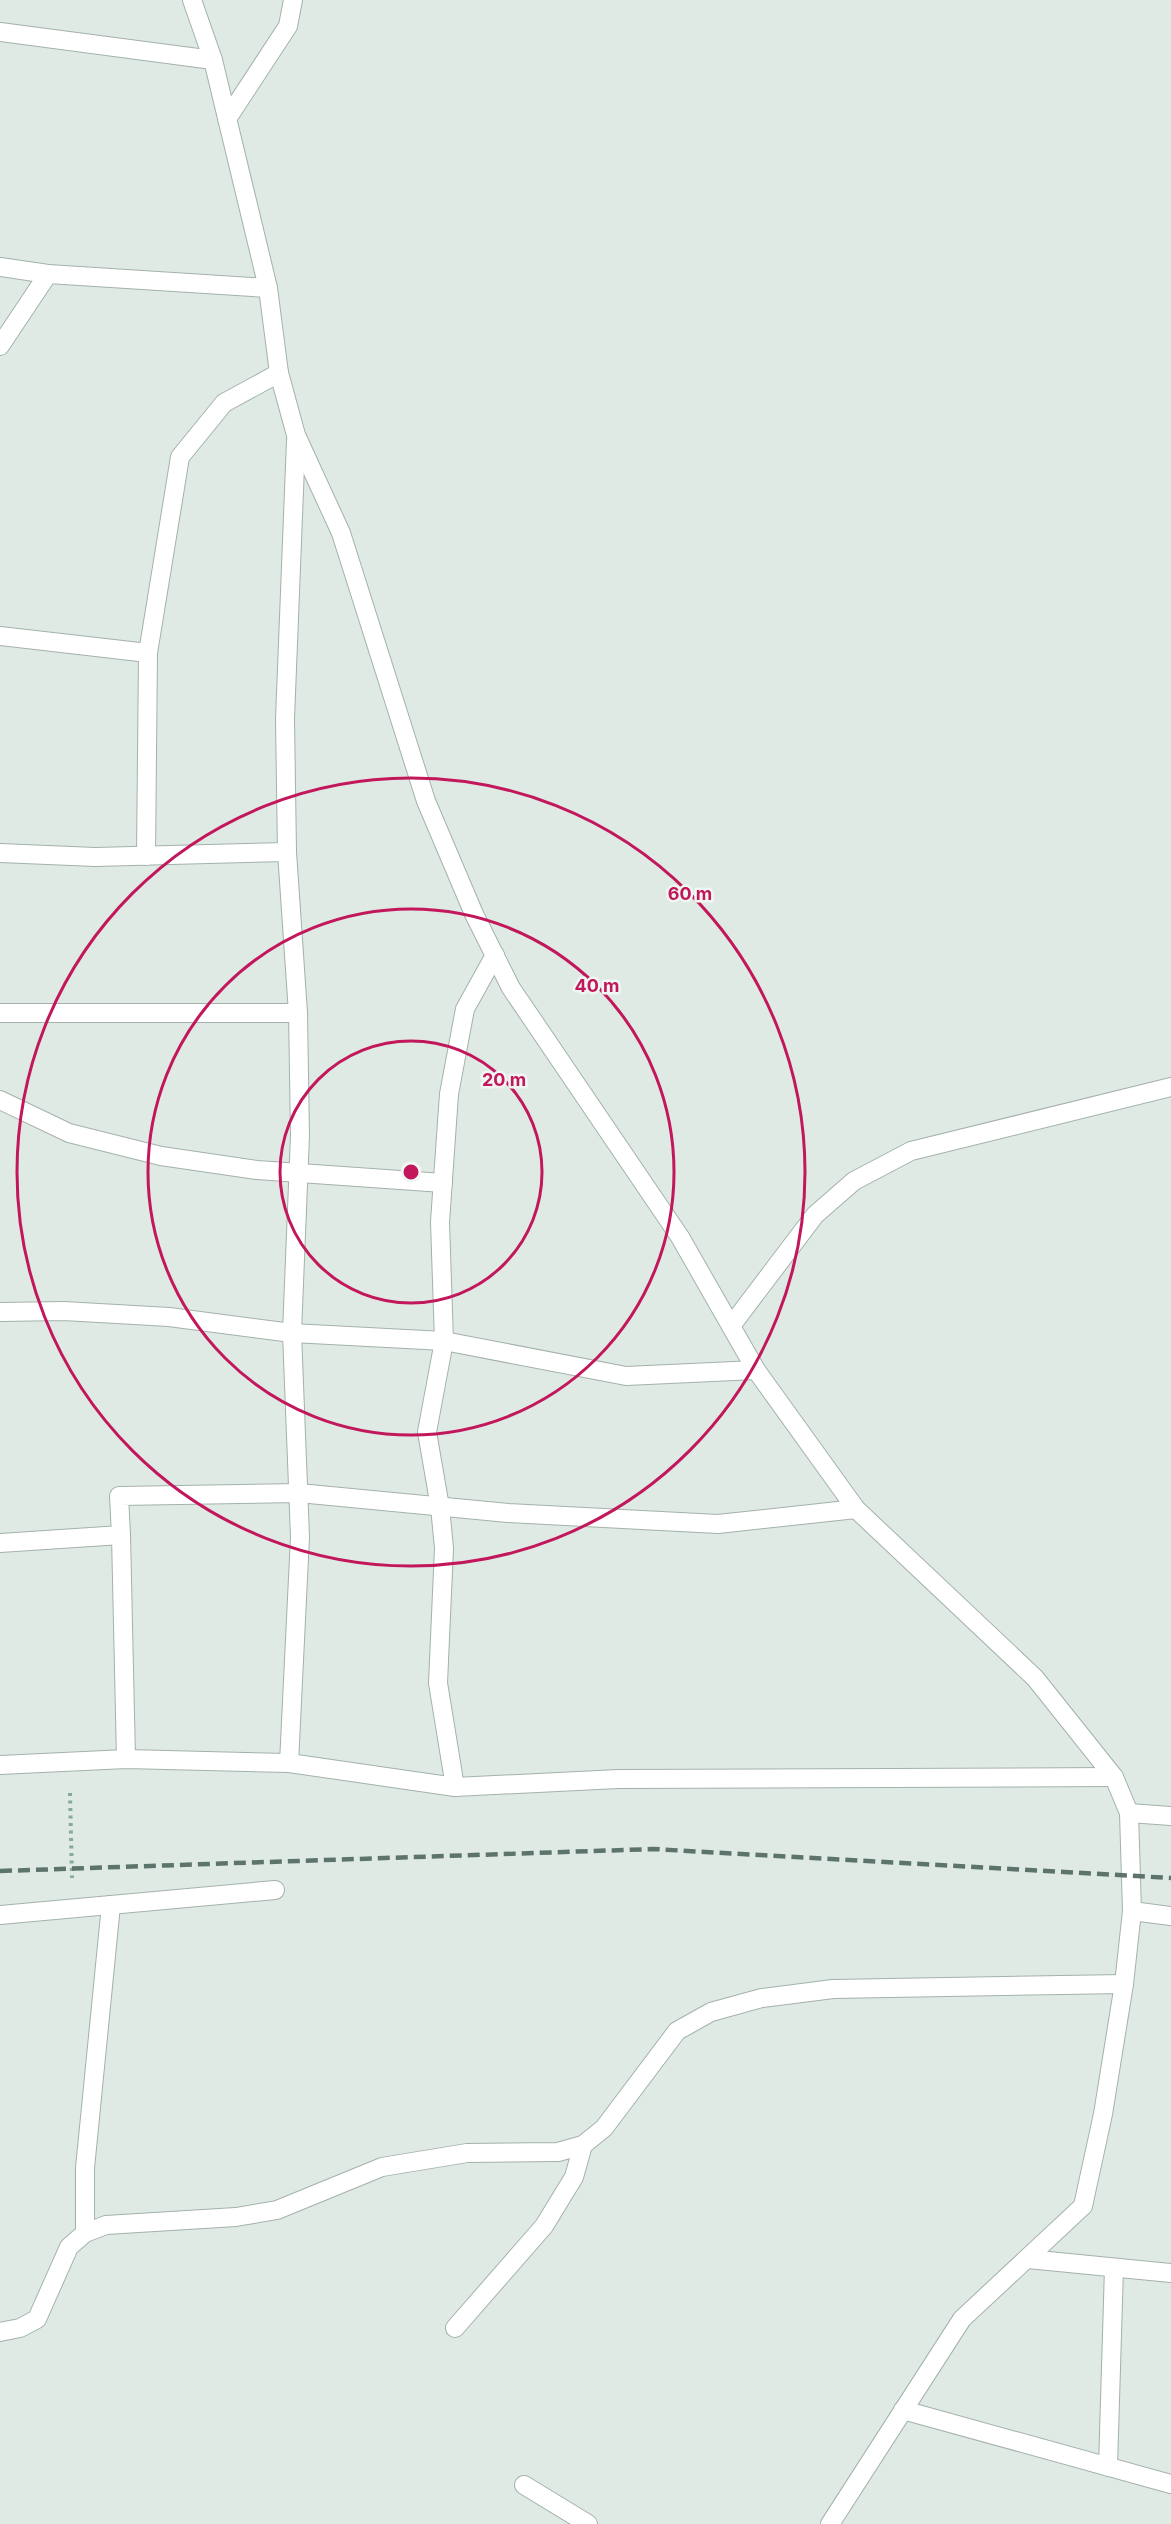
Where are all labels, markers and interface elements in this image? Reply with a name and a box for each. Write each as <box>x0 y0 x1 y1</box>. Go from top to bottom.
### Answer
text: 60 m <box>668 883 712 904</box>
text: 40 m <box>575 975 620 996</box>
text: 20 m <box>482 1069 526 1090</box>
centre of rings <box>401 1162 421 1182</box>

